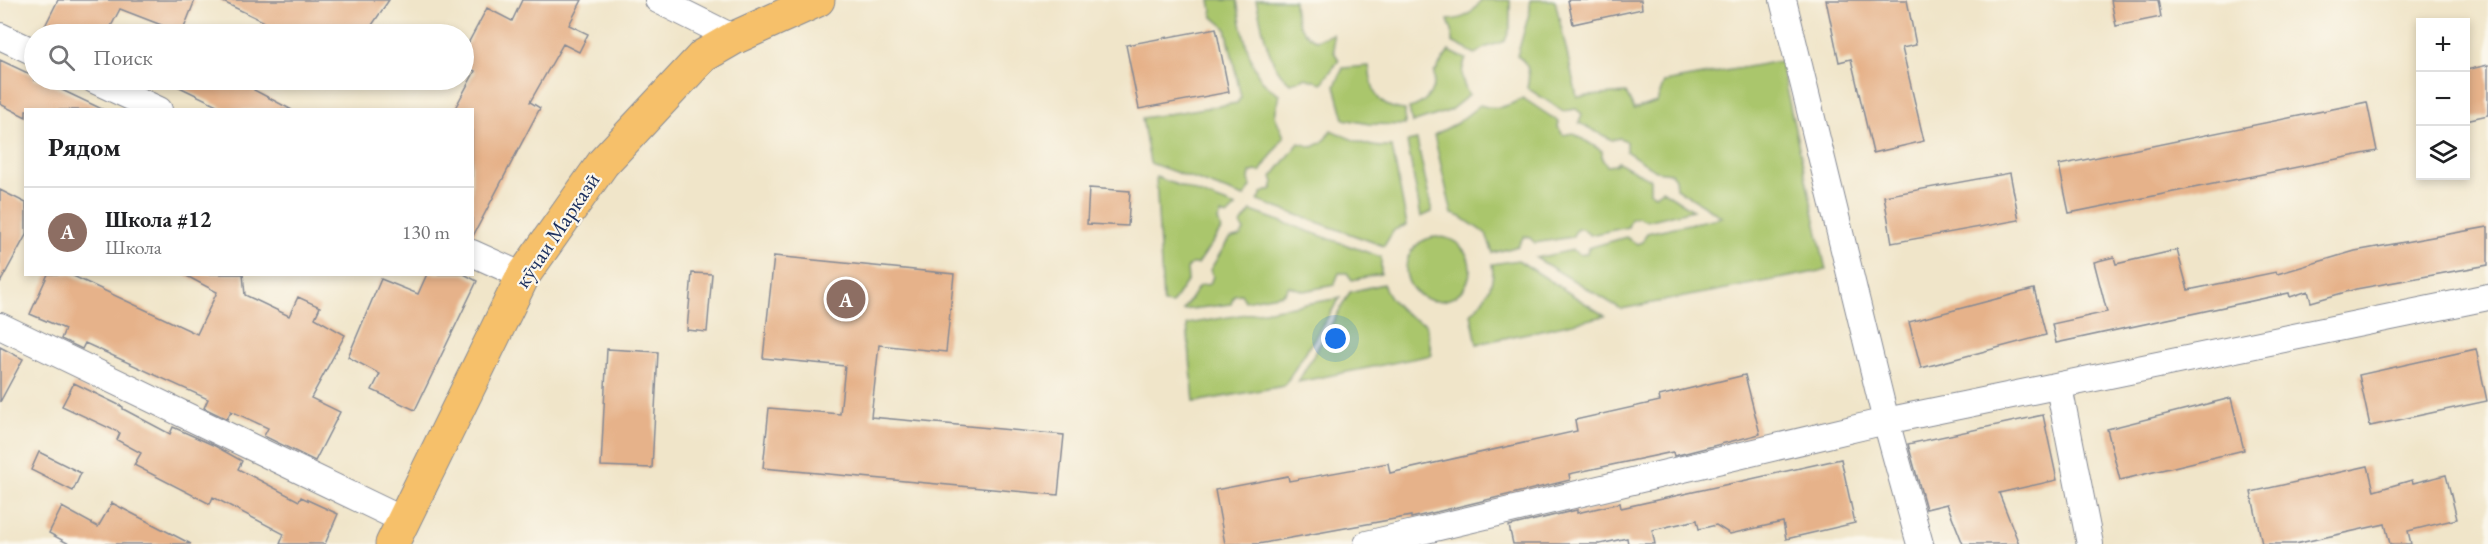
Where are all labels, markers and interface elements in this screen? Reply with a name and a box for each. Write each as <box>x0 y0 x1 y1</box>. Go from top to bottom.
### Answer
map controls <box>2416 18 2470 180</box>
button: + <box>2416 18 2470 72</box>
search box <box>24 24 474 90</box>
icon: search <box>45 41 78 74</box>
text: Поиск <box>93 43 153 72</box>
button: − <box>2416 72 2470 126</box>
button: layers <box>2416 126 2470 180</box>
text: Рядом <box>48 130 121 164</box>
street label: кӯчаи Марказӣ <box>508 166 606 293</box>
text: Школа #12 <box>105 205 211 234</box>
text: A <box>60 219 75 245</box>
text: 130 m <box>402 219 450 245</box>
text: Школа <box>105 234 162 260</box>
pin: A <box>826 276 866 322</box>
your location <box>1321 324 1350 353</box>

